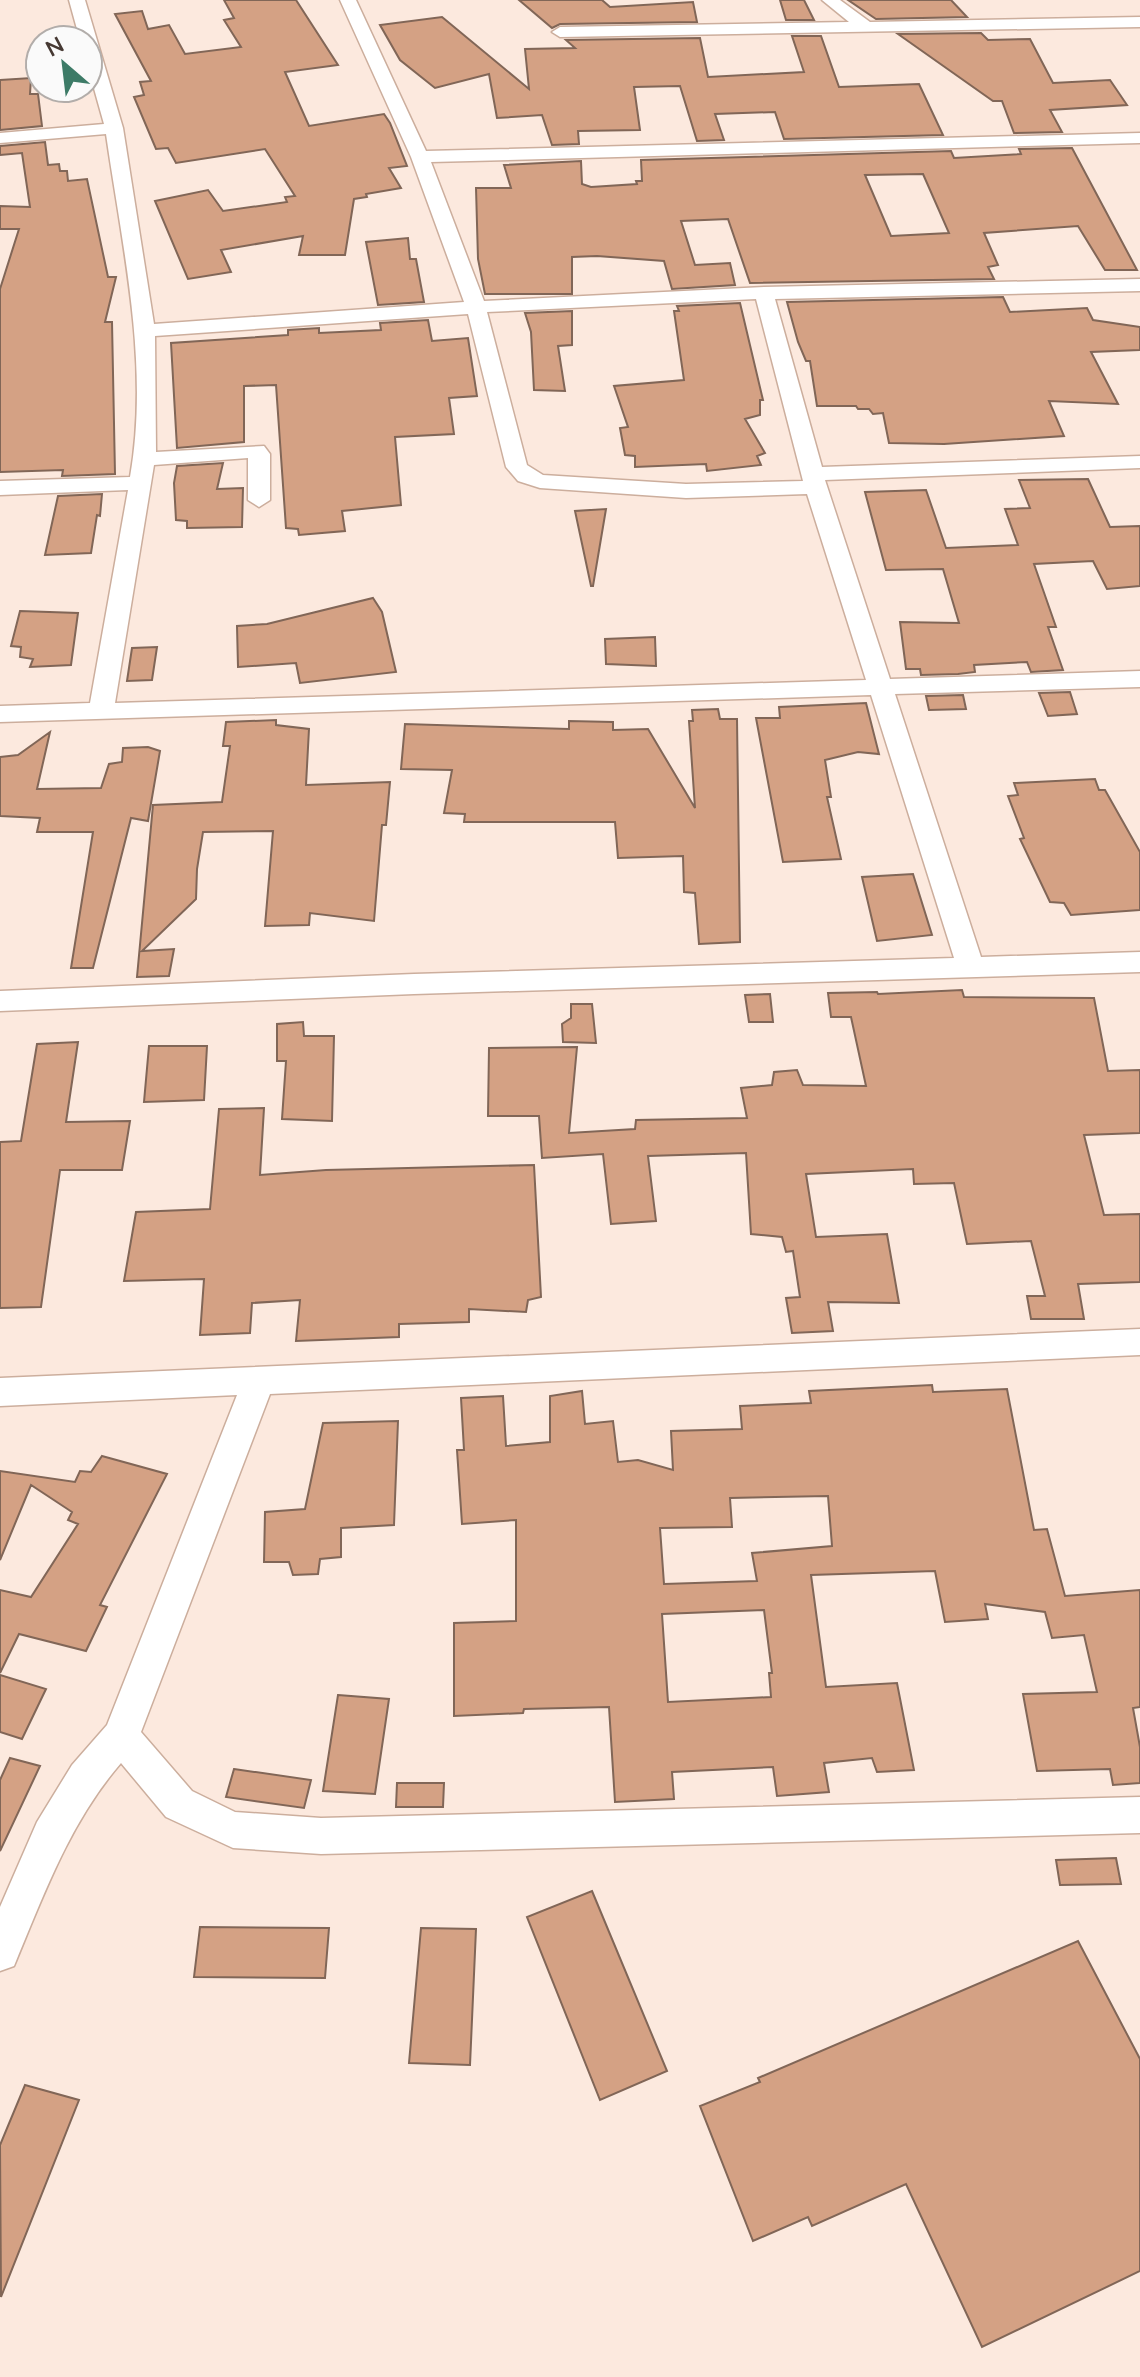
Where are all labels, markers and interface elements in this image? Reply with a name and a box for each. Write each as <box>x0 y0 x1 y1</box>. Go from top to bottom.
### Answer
north arrow <box>24 24 104 104</box>
text: N <box>41 30 69 64</box>

